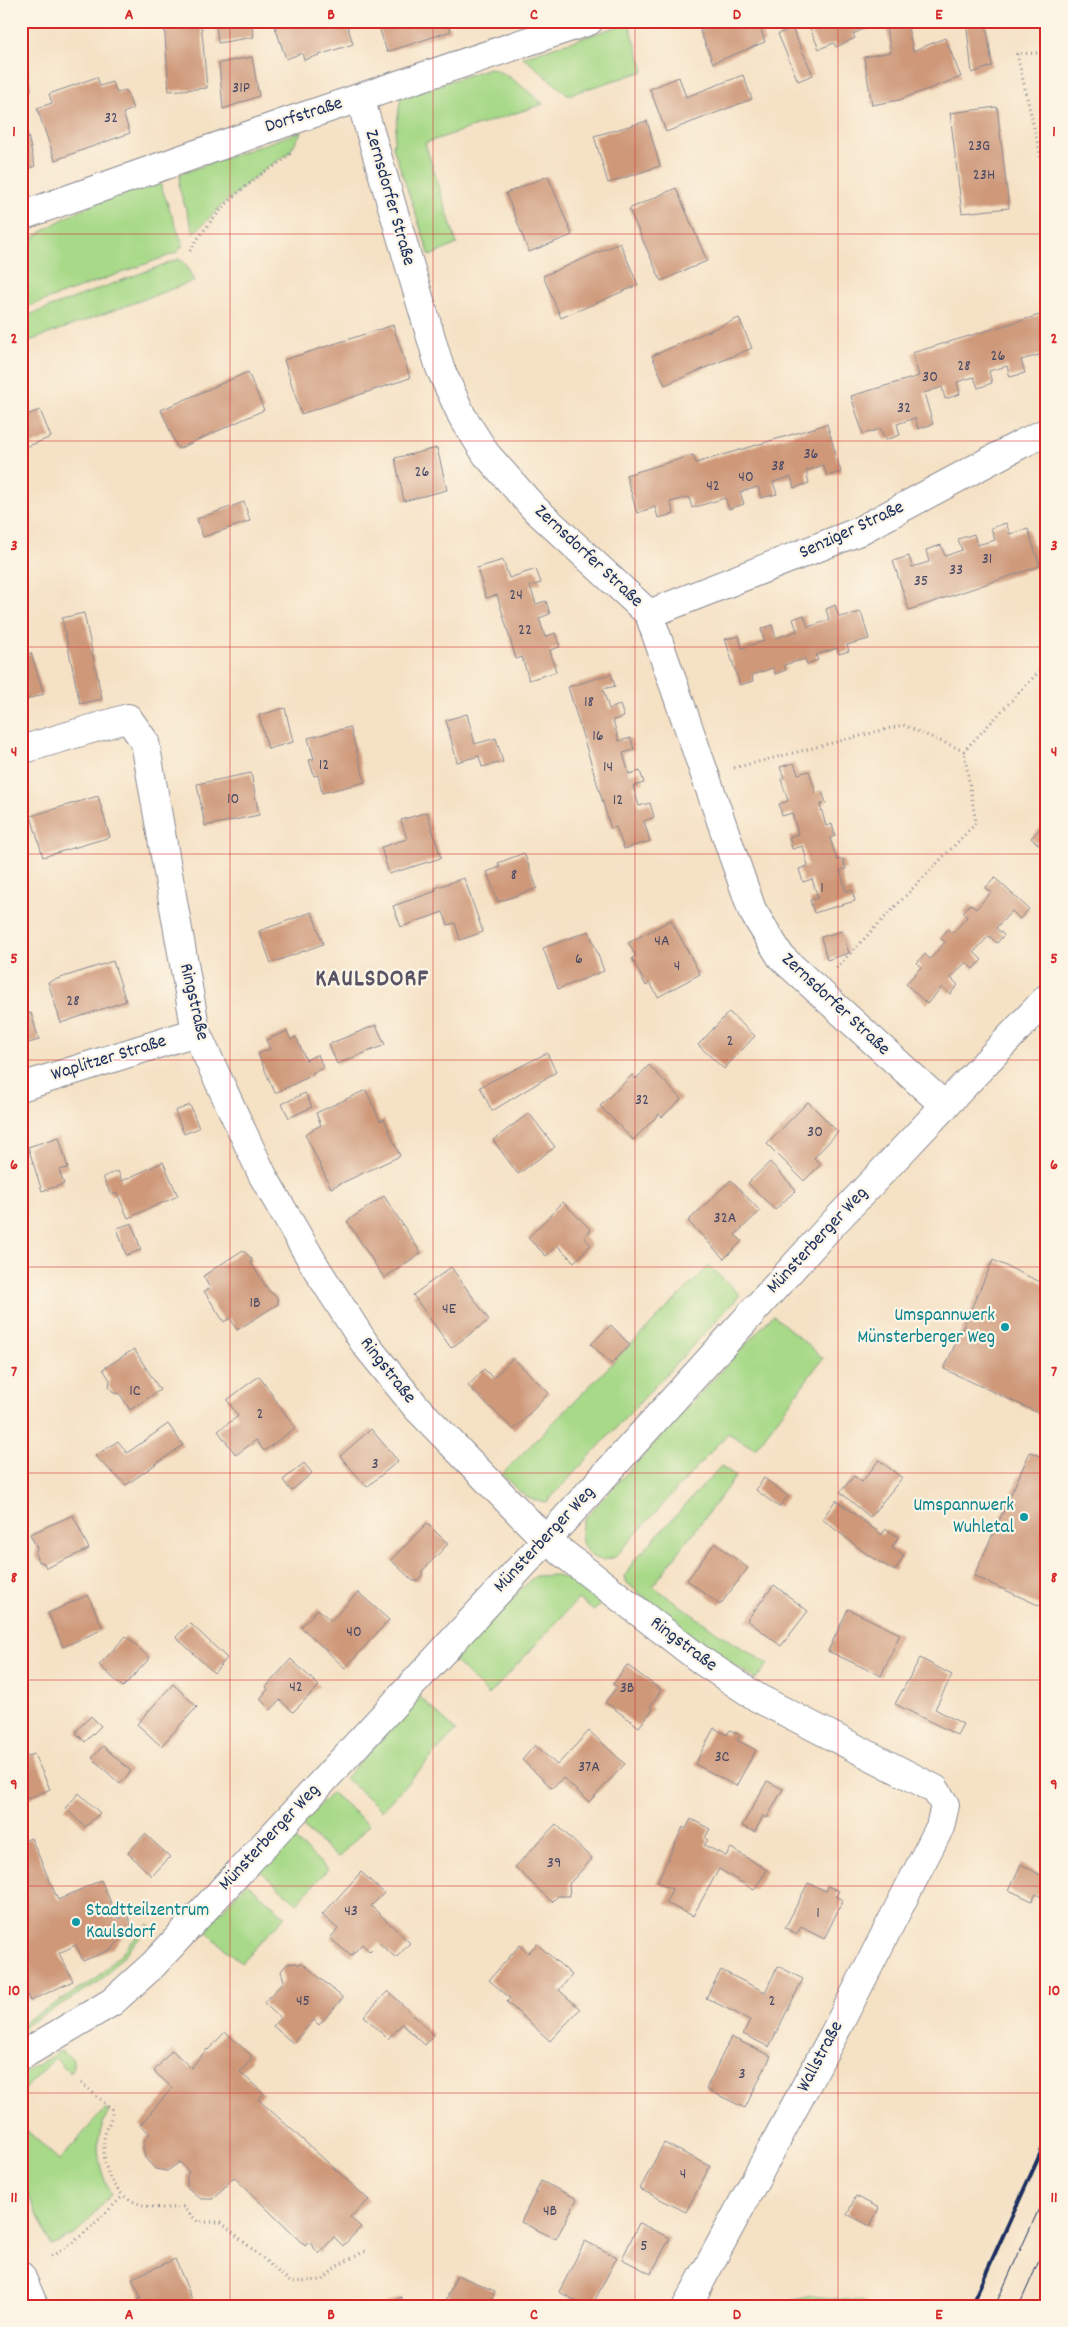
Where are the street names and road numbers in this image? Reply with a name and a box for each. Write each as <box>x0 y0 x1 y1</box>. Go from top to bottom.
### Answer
street label: Dorfstraße <box>262 91 346 141</box>
street label: Zernsdorfer Straße <box>357 127 421 269</box>
street label: Senziger Straße <box>795 495 909 567</box>
street label: Zernsdorfer Straße <box>528 499 648 615</box>
street label: Zernsdorfer Straße <box>775 947 895 1063</box>
street label: Ringstraße <box>171 961 215 1043</box>
street label: Waplitzer Straße <box>48 1029 170 1089</box>
street label: Münsterberger Weg <box>761 1181 875 1301</box>
street label: Ringstraße <box>352 1332 422 1410</box>
street label: Münsterberger Weg <box>488 1480 602 1600</box>
street label: Ringstraße <box>644 1611 722 1679</box>
street label: Münsterberger Weg <box>213 1778 327 1898</box>
street label: Wallstraße <box>791 2017 851 2097</box>

